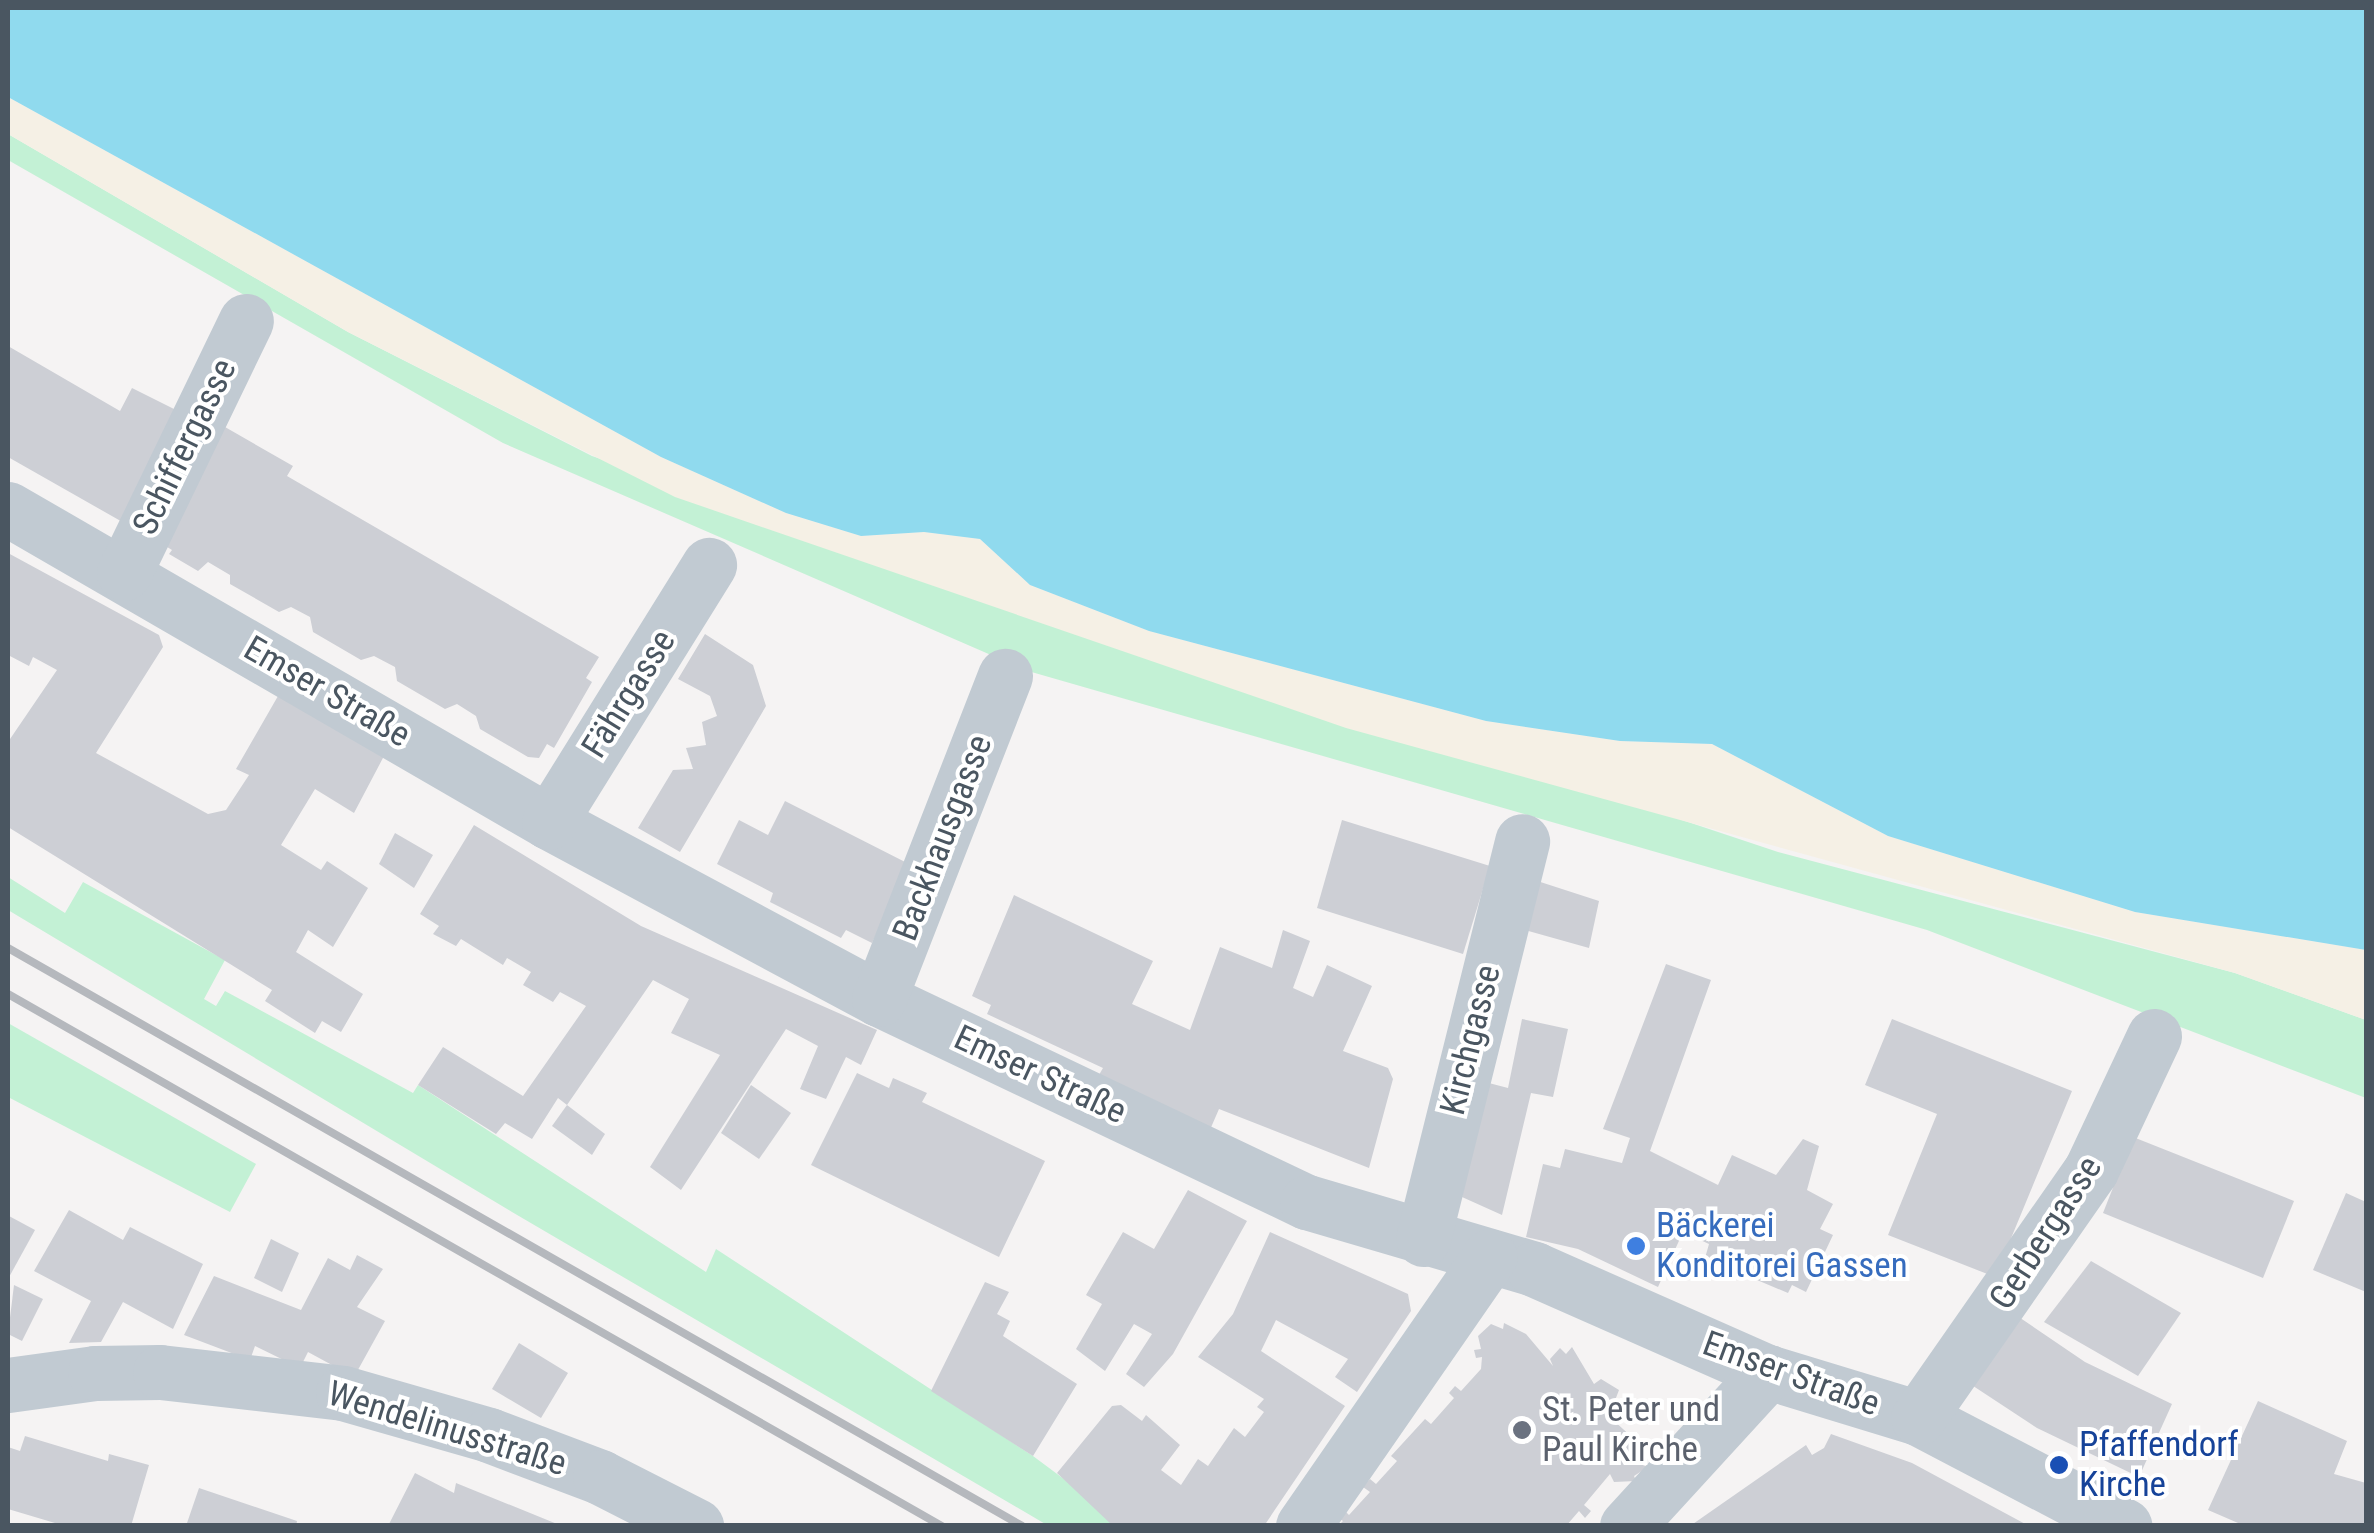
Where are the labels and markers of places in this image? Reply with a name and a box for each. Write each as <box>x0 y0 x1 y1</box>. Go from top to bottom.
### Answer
place label: Bäckerei Konditorei Gassen <box>1656 1205 1908 1287</box>
marker: Bäckerei Konditorei Gassen <box>1625 1235 1647 1257</box>
place label: St. Peter und Paul Kirche <box>1542 1389 1720 1471</box>
marker: St. Peter und Paul Kirche <box>1511 1419 1533 1441</box>
place label: Pfaffendorf Kirche <box>2079 1424 2238 1506</box>
marker: Pfaffendorf Kirche <box>2048 1454 2070 1476</box>

